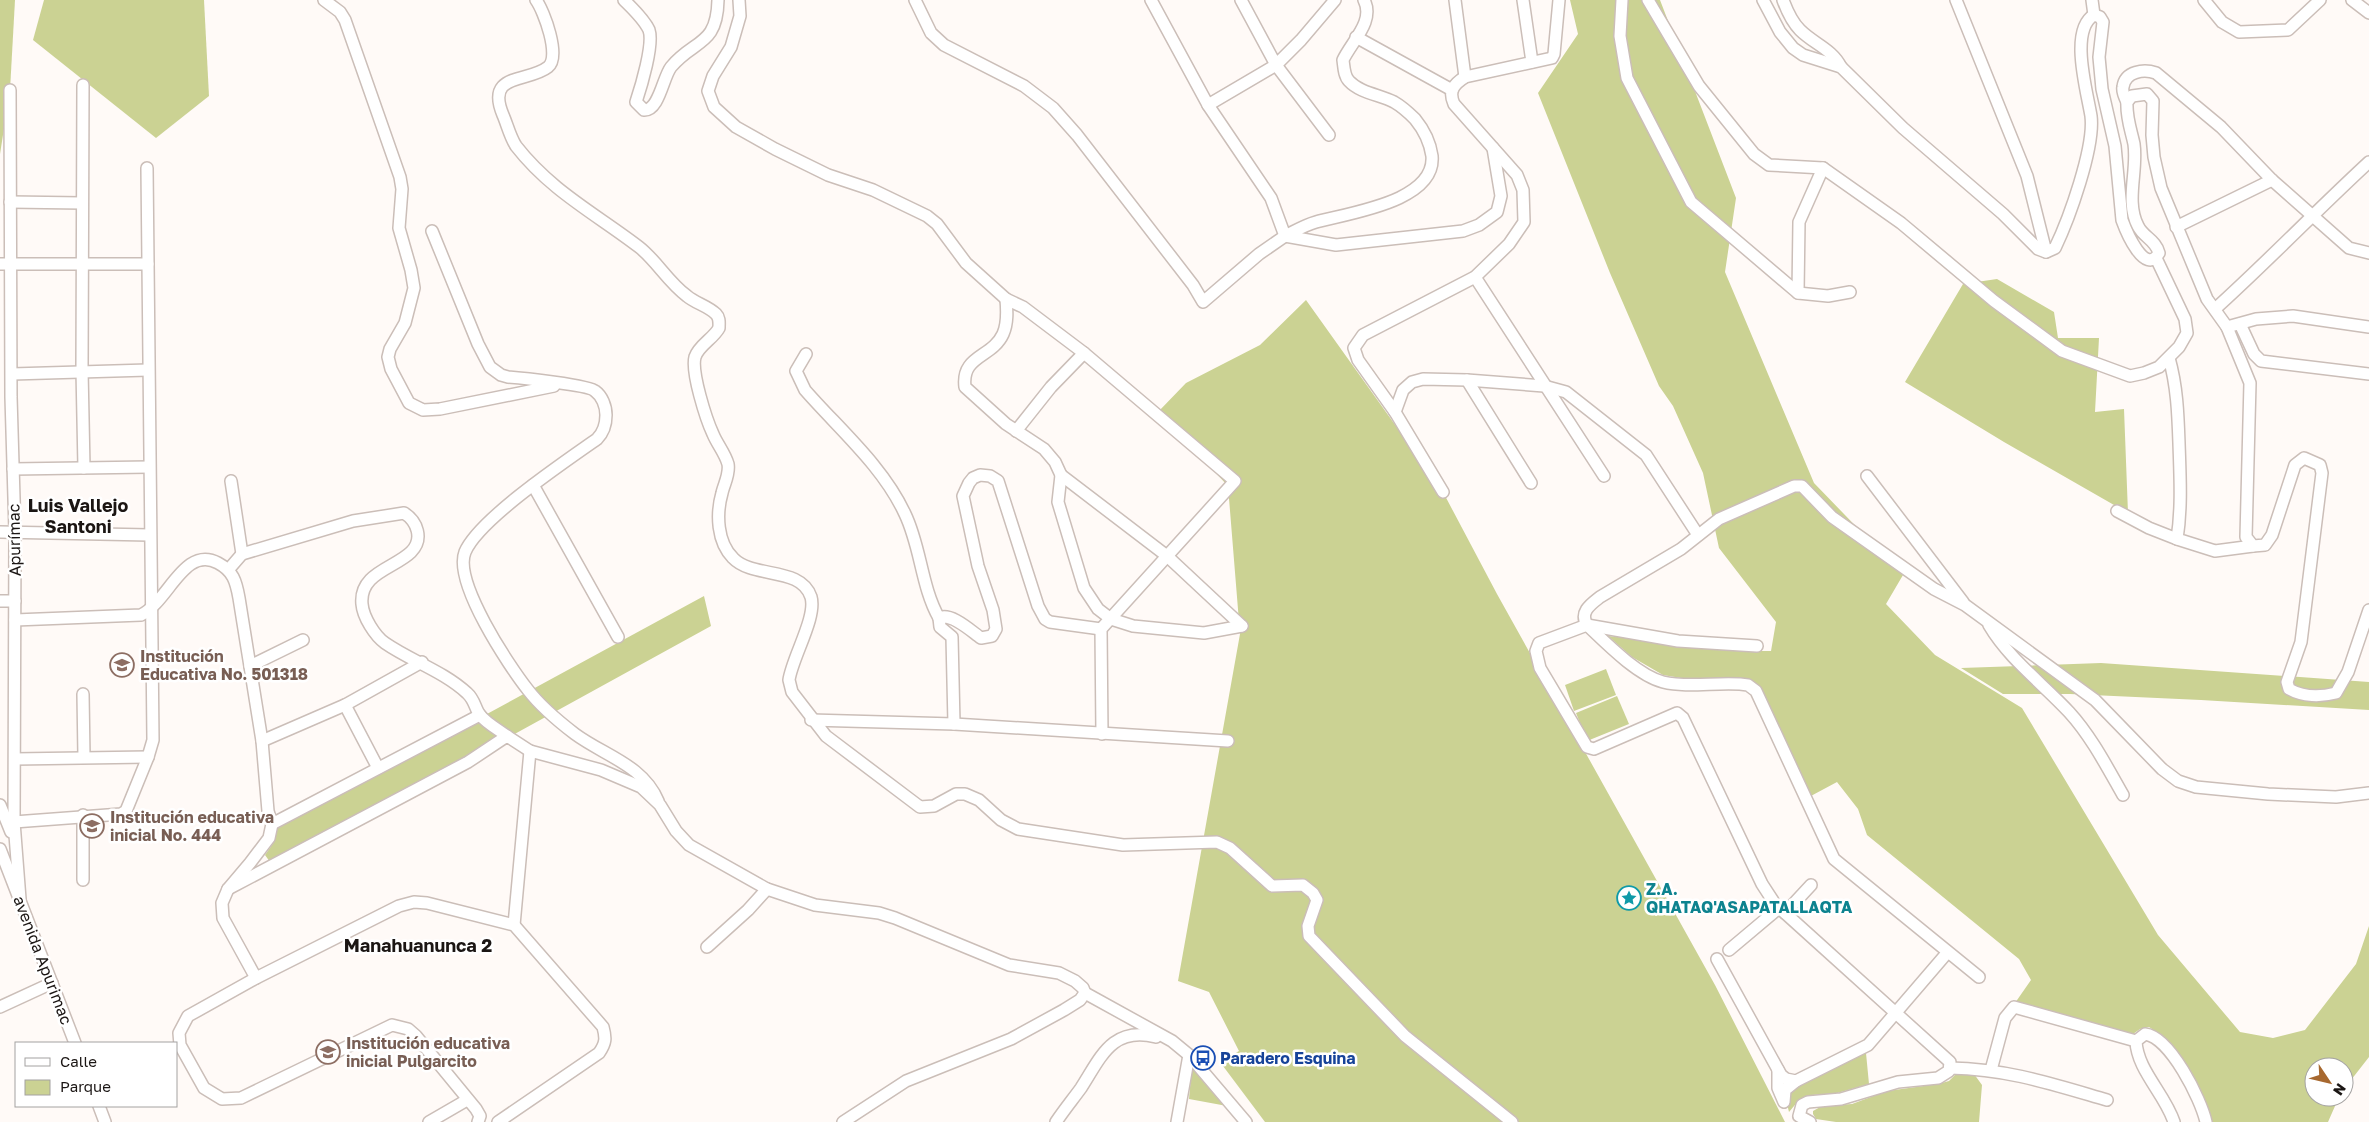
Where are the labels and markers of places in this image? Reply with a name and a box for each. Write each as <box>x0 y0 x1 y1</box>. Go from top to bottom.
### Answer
place label: Institución Educativa No. 501318 <box>140 646 308 684</box>
school or university icon: Institución Educativa No. 501318 <box>109 652 135 678</box>
place label: Institución educativa inicial No. 444 <box>110 807 274 845</box>
school or university icon: Institución educativa inicial No. 444 <box>79 813 105 839</box>
place label: Z.A. QHATAQ'ASAPATALLAQTA <box>1646 879 1853 917</box>
place icon: Z.A. QHATAQ'ASAPATALLAQTA <box>1616 885 1642 911</box>
place label: Institución educativa inicial Pulgarcito <box>346 1033 510 1071</box>
school or university icon: Institución educativa inicial Pulgarcito <box>315 1039 341 1065</box>
bus stop icon: Paradero Esquina <box>1190 1045 1216 1071</box>
place label: Paradero Esquina <box>1220 1048 1356 1068</box>

